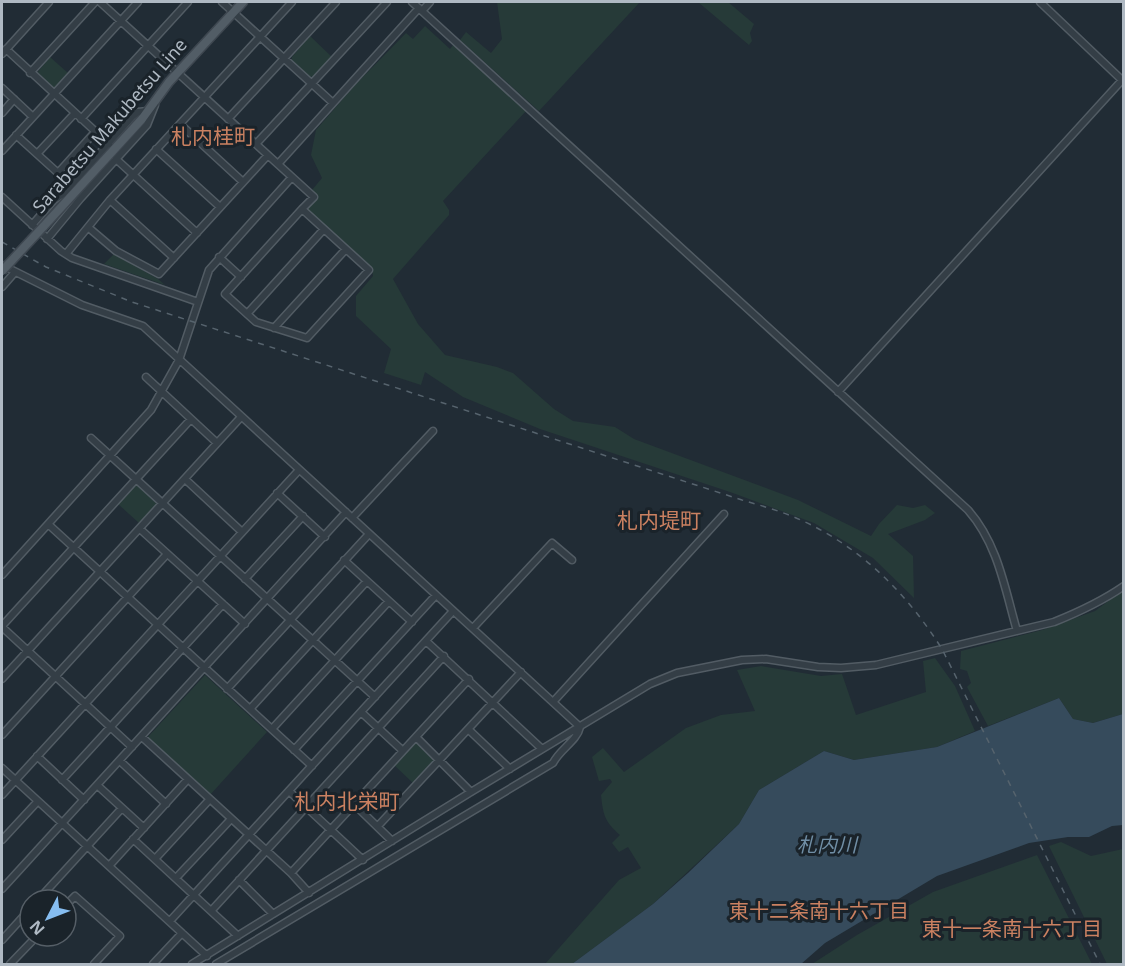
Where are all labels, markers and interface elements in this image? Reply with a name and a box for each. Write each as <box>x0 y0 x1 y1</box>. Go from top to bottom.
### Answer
street label: Sarabetsu Makubetsu Line <box>27 33 192 218</box>
district label: 札内桂町 <box>171 122 255 150</box>
district label: 札内堤町 <box>617 506 701 534</box>
district label: 札内北栄町 <box>295 787 400 815</box>
water label: 札内川 <box>797 831 859 858</box>
north arrow <box>18 888 78 948</box>
district label: 東十二条南十六丁目 <box>729 897 909 924</box>
district label: 東十一条南十六丁目 <box>922 915 1102 942</box>
text: N <box>24 916 49 940</box>

